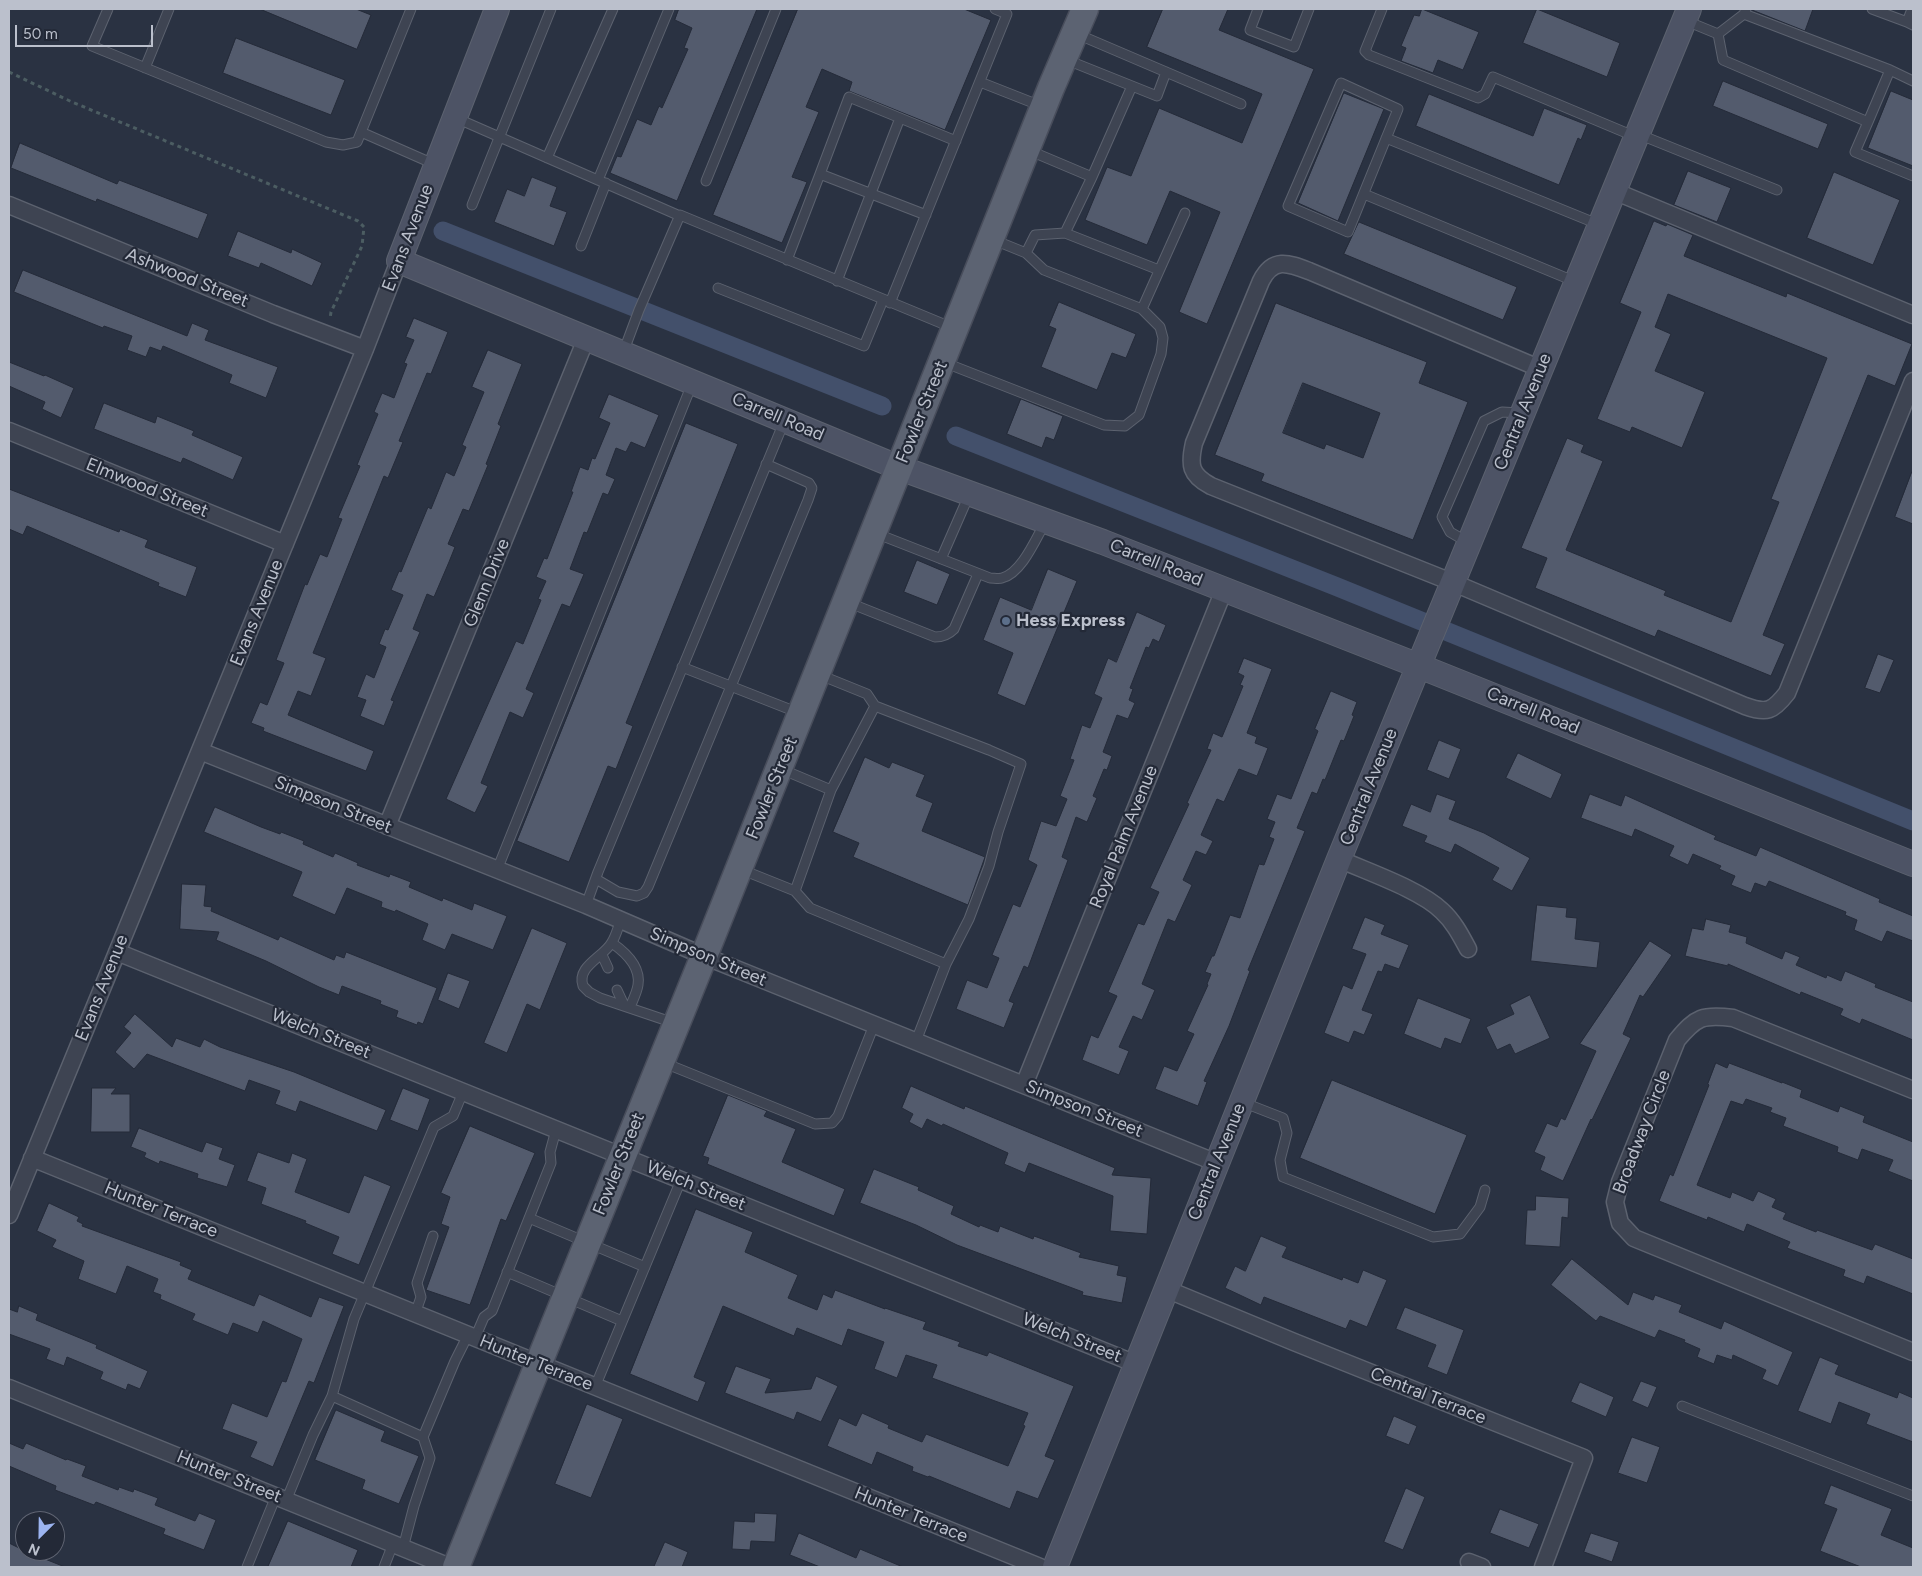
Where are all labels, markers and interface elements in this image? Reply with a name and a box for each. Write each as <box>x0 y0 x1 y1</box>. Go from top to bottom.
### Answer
scale bar <box>18 15 155 47</box>
text: 50 m <box>23 25 58 43</box>
street label: Evans Avenue <box>378 182 438 294</box>
street label: Ashwood Street <box>122 244 252 312</box>
street label: Central Avenue <box>1490 350 1556 474</box>
street label: Fowler Street <box>892 358 952 466</box>
street label: Carrell Road <box>729 388 827 446</box>
street label: Elmwood Street <box>83 454 211 522</box>
street label: Carrell Road <box>1107 535 1205 591</box>
street label: Glenn Drive <box>459 536 515 630</box>
street label: Evans Avenue <box>226 557 288 669</box>
place label: Hess Express <box>1016 610 1125 632</box>
marker: Hess Express <box>1000 615 1012 627</box>
street label: Carrell Road <box>1484 683 1582 739</box>
street label: Central Avenue <box>1336 725 1402 849</box>
street label: Fowler Street <box>742 734 802 842</box>
street label: Royal Palm Avenue <box>1085 762 1163 912</box>
street label: Simpson Street <box>271 772 395 838</box>
street label: Simpson Street <box>646 923 770 991</box>
street label: Evans Avenue <box>71 932 133 1044</box>
street label: Welch Street <box>268 1004 374 1064</box>
street label: Broadway Circle <box>1608 1067 1676 1197</box>
street label: Simpson Street <box>1022 1076 1146 1142</box>
street label: Central Avenue <box>1184 1100 1250 1224</box>
street label: Fowler Street <box>589 1110 649 1218</box>
street label: Welch Street <box>643 1156 749 1216</box>
street label: Hunter Terrace <box>101 1177 221 1243</box>
street label: Welch Street <box>1019 1308 1125 1368</box>
street label: Hunter Terrace <box>476 1330 596 1396</box>
street label: Central Terrace <box>1367 1363 1489 1429</box>
street label: Hunter Street <box>173 1446 285 1508</box>
street label: Hunter Terrace <box>851 1482 971 1548</box>
north arrow <box>15 1511 65 1561</box>
text: N <box>26 1539 43 1559</box>

